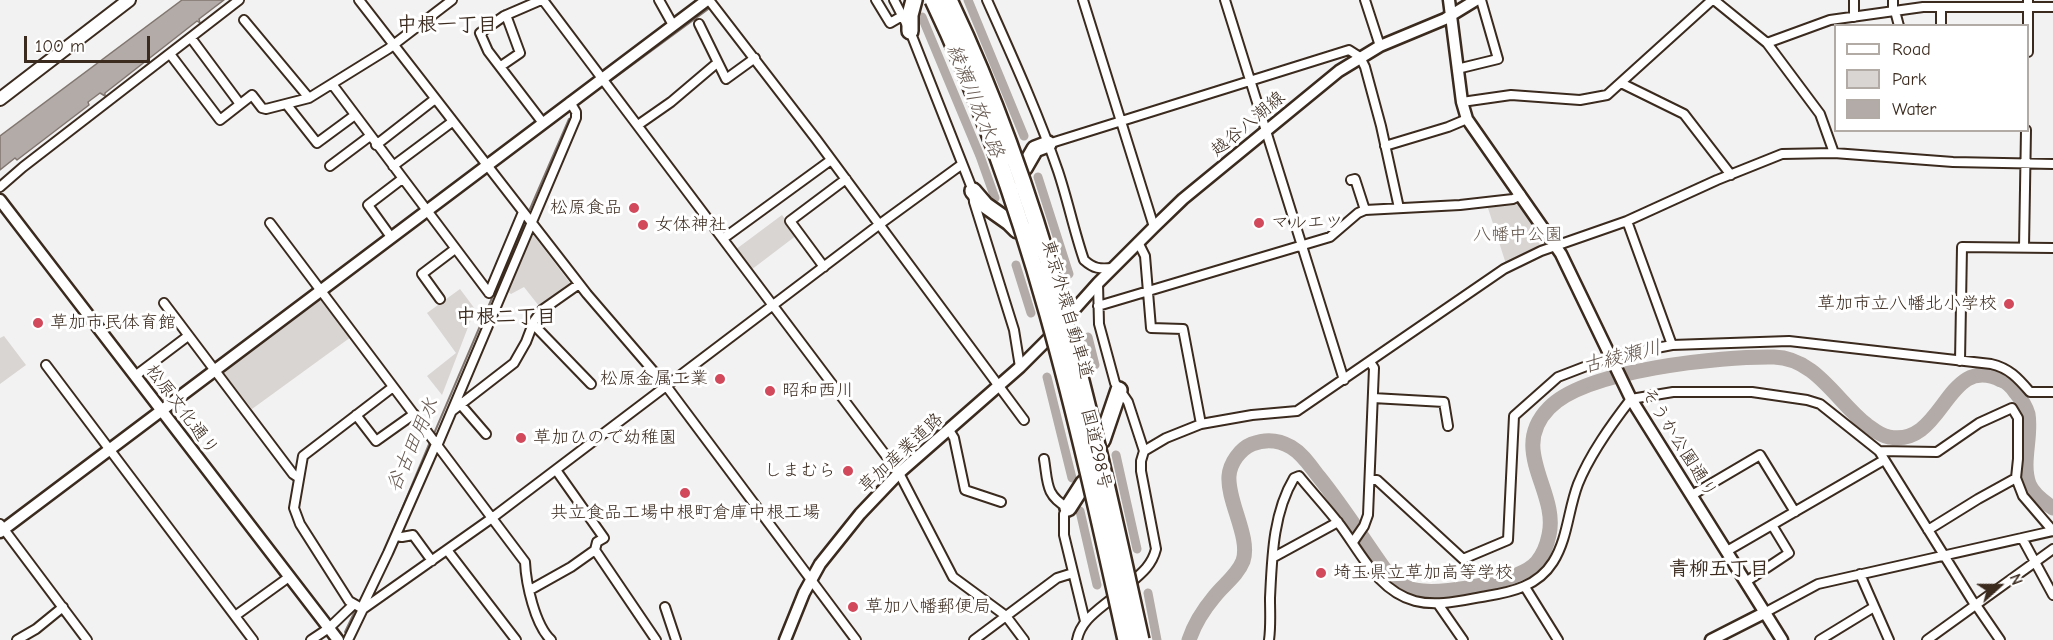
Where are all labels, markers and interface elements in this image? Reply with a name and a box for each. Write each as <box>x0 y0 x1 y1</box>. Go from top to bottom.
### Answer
district label: 中根一丁目 <box>397 13 497 37</box>
scale bar <box>27 24 153 62</box>
legend <box>1834 24 2029 132</box>
text: 100 m <box>35 36 85 57</box>
text: Road <box>1892 39 1931 60</box>
water label: 綾瀬川放水路 <box>941 41 1009 161</box>
text: Park <box>1892 69 1926 90</box>
street label: 越谷八潮線 <box>1207 87 1289 161</box>
text: Water <box>1892 99 1936 120</box>
place label: 松原食品 <box>550 197 622 219</box>
marker: 松原食品 <box>627 201 641 215</box>
place label: マルエツ <box>1271 212 1343 234</box>
place label: 女体神社 <box>655 214 727 236</box>
marker: マルエツ <box>1252 216 1266 230</box>
marker: 女体神社 <box>636 218 650 232</box>
park label: 八幡中公園 <box>1473 224 1563 246</box>
street label: 東京外環自動車道 <box>1037 237 1097 381</box>
place label: 草加市立八幡北小学校 <box>1817 293 1997 315</box>
marker: 草加市立八幡北小学校 <box>2002 297 2016 311</box>
district label: 中根二丁目 <box>456 305 556 329</box>
place label: 草加市民体育館 <box>50 312 176 334</box>
marker: 草加市民体育館 <box>31 316 45 330</box>
water label: 古綾瀬川 <box>1580 336 1664 378</box>
street label: 松原文化通り <box>141 360 223 460</box>
place label: 松原金属工業 <box>600 368 708 390</box>
marker: 松原金属工業 <box>713 372 727 386</box>
place label: 昭和西川 <box>782 380 854 402</box>
marker: 昭和西川 <box>763 384 777 398</box>
street label: そうか公園通り <box>1636 384 1722 502</box>
water label: 谷古田用水 <box>382 394 444 496</box>
street label: 国道298号 <box>1076 407 1116 491</box>
street label: 草加産業道路 <box>854 408 948 498</box>
place label: 草加ひので幼稚園 <box>533 427 677 449</box>
marker: 草加ひので幼稚園 <box>514 431 528 445</box>
place label: しまむら <box>764 460 836 482</box>
marker: しまむら <box>841 464 855 478</box>
marker: 共立食品工場中根町倉庫中根工場 <box>678 486 692 500</box>
place label: 共立食品工場中根町倉庫中根工場 <box>550 502 820 524</box>
north arrow <box>1969 556 2029 616</box>
district label: 青柳五丁目 <box>1669 557 1769 581</box>
place label: 埼玉県立草加高等学校 <box>1333 562 1513 584</box>
marker: 埼玉県立草加高等学校 <box>1314 566 1328 580</box>
text: N <box>2006 571 2026 588</box>
place label: 草加八幡郵便局 <box>865 596 991 618</box>
marker: 草加八幡郵便局 <box>846 600 860 614</box>

